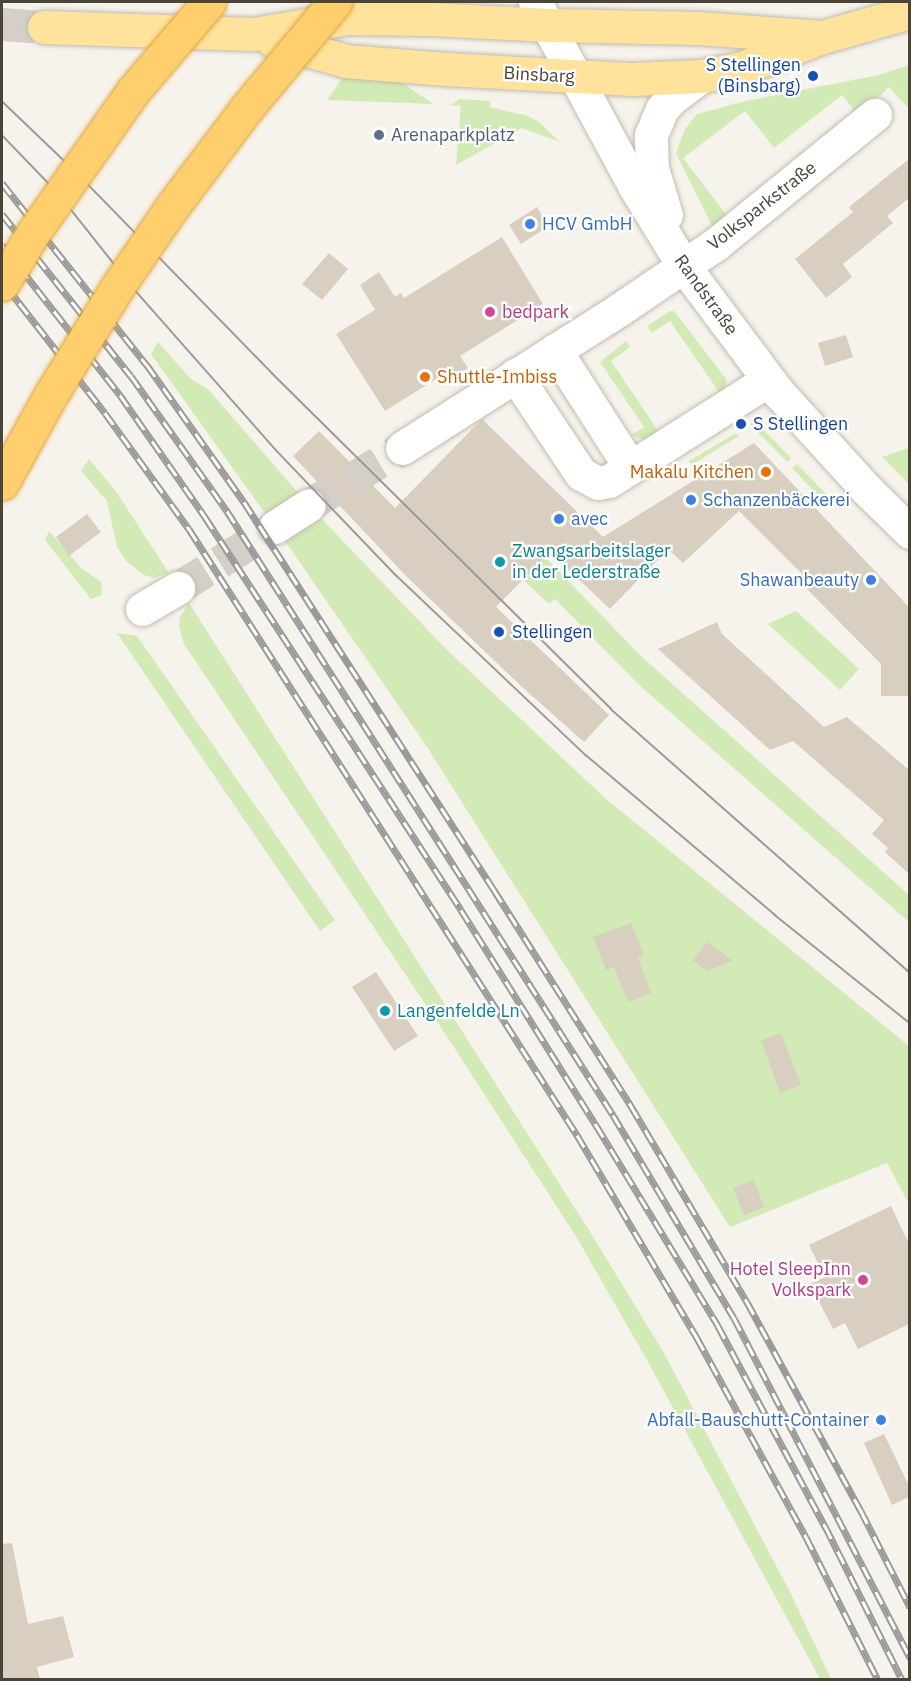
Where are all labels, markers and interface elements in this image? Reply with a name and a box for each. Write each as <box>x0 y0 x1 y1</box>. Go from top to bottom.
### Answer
place label: S Stellingen (Binsbarg) <box>706 55 801 98</box>
street label: Binsbarg <box>503 62 575 88</box>
marker: S Stellingen (Binsbarg) <box>806 69 820 83</box>
place label: Arenaparkplatz <box>391 124 515 146</box>
marker: Arenaparkplatz <box>372 128 386 142</box>
street label: Volksparkstraße <box>703 157 821 255</box>
place label: HCV GmbH <box>542 213 633 235</box>
marker: HCV GmbH <box>523 217 537 231</box>
street label: Randstraße <box>670 251 742 339</box>
place label: bedpark <box>502 301 569 323</box>
marker: bedpark <box>483 305 497 319</box>
place label: Shuttle-Imbiss <box>437 366 557 388</box>
marker: Shuttle-Imbiss <box>418 370 432 384</box>
place label: S Stellingen <box>753 413 848 435</box>
marker: S Stellingen <box>734 417 748 431</box>
place label: Makalu Kitchen <box>630 461 754 483</box>
marker: Makalu Kitchen <box>759 465 773 479</box>
place label: Schanzenbäckerei <box>703 489 850 511</box>
marker: Schanzenbäckerei <box>684 493 698 507</box>
place label: avec <box>571 508 608 530</box>
marker: avec <box>552 512 566 526</box>
place label: Zwangsarbeitslager in der Lederstraße <box>512 541 671 584</box>
marker: Zwangsarbeitslager in der Lederstraße <box>493 555 507 569</box>
place label: Shawanbeauty <box>740 569 859 591</box>
marker: Shawanbeauty <box>864 573 878 587</box>
place label: Stellingen <box>512 621 593 643</box>
marker: Stellingen <box>490 623 508 641</box>
place label: Langenfelde Ln <box>397 1000 520 1022</box>
marker: Langenfelde Ln <box>378 1004 392 1018</box>
place label: Hotel SleepInn Volkspark <box>730 1259 851 1302</box>
marker: Hotel SleepInn Volkspark <box>856 1273 870 1287</box>
place label: Abfall-Bauschutt-Container <box>647 1409 869 1431</box>
marker: Abfall-Bauschutt-Container <box>874 1413 888 1427</box>

